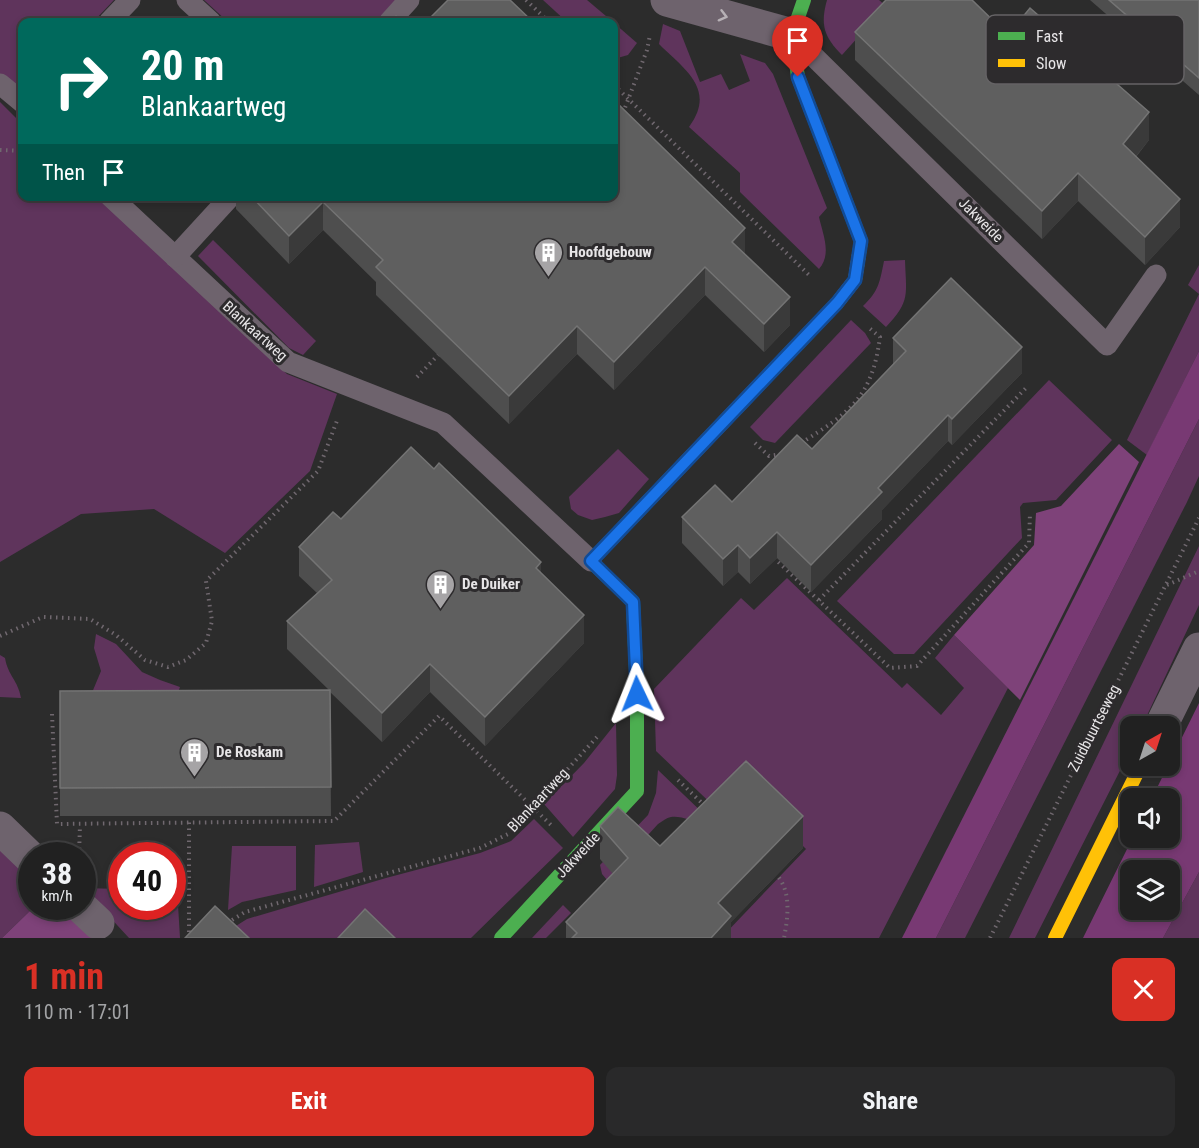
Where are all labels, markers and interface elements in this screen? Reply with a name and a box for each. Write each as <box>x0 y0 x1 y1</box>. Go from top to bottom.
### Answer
one-way arrow <box>717 9 728 21</box>
pin <box>772 15 823 77</box>
legend <box>986 15 1184 84</box>
icon: arrive <box>781 24 814 57</box>
text: Fast <box>1036 27 1063 46</box>
text: 20 m <box>141 41 224 90</box>
icon: right <box>42 42 120 120</box>
text: Slow <box>1036 54 1066 73</box>
text: Blankaartweg <box>141 91 286 123</box>
icon: arrive <box>97 156 130 189</box>
text: Then <box>42 160 85 185</box>
street label: Jakweide <box>955 194 1007 246</box>
building icon: Hoofdgebouw <box>532 236 564 278</box>
place label: Hoofdgebouw <box>569 243 652 261</box>
street label: Blankaartweg <box>219 297 291 365</box>
building icon: De Duiker <box>425 568 457 610</box>
place label: De Duiker <box>462 575 520 593</box>
position arrow <box>605 662 669 726</box>
street label: Zuidbuurtseweg <box>1064 682 1124 774</box>
north arrow <box>1120 716 1180 776</box>
map controls <box>1120 716 1180 920</box>
building icon: De Roskam <box>179 736 211 778</box>
place label: De Roskam <box>216 743 283 761</box>
street label: Blankaartweg <box>504 764 572 836</box>
button: sound <box>1120 788 1180 848</box>
street label: Jakweide <box>552 828 604 882</box>
speed limit sign: 40 <box>108 842 186 920</box>
text: 38 <box>42 856 72 891</box>
button: layers <box>1120 860 1180 920</box>
text: km/h <box>42 887 72 905</box>
text: 1 min <box>24 956 104 998</box>
button: close <box>1112 958 1175 1021</box>
text: 110 m · 17:01 <box>24 1000 131 1024</box>
button: Exit <box>24 1067 594 1136</box>
button: Share <box>606 1067 1175 1136</box>

